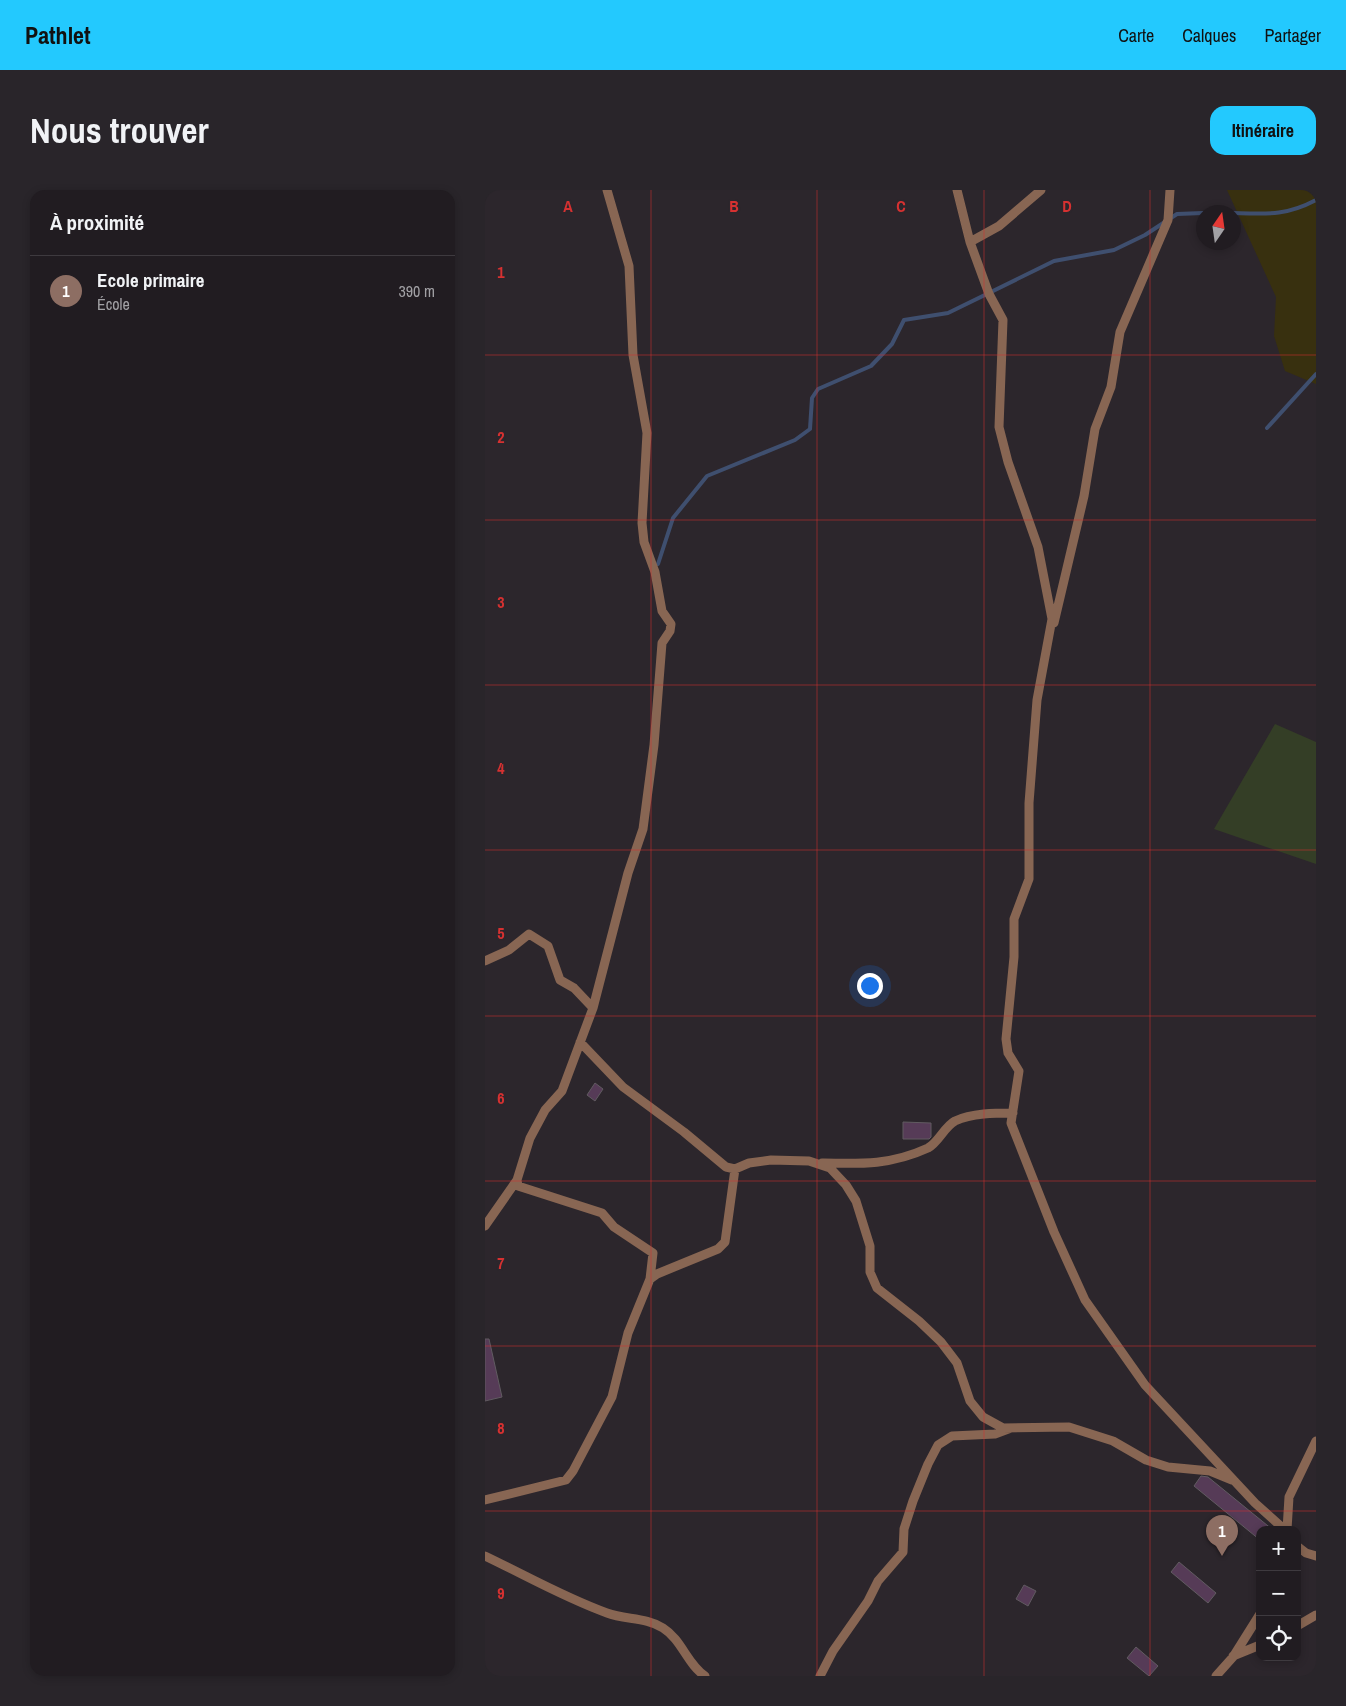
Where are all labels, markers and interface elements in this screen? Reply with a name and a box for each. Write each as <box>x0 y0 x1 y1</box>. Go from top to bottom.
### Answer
text: Pathlet <box>25 19 91 51</box>
text: Carte <box>1118 23 1154 48</box>
text: Calques <box>1182 23 1236 48</box>
text: Partager <box>1264 23 1321 48</box>
button: Itinéraire <box>1210 106 1316 155</box>
text: Nous trouver <box>30 107 209 154</box>
text: A <box>563 195 573 217</box>
text: B <box>729 195 739 217</box>
text: C <box>896 195 906 217</box>
text: D <box>1062 195 1072 217</box>
north arrow <box>1196 205 1241 250</box>
text: À proximité <box>50 208 144 237</box>
text: 1 <box>497 261 505 283</box>
text: Ecole primaire <box>97 267 204 293</box>
text: 1 <box>62 280 70 302</box>
text: 390 m <box>399 280 435 302</box>
text: École <box>97 293 130 315</box>
text: 2 <box>497 426 505 448</box>
text: 3 <box>497 591 505 613</box>
text: 4 <box>497 757 505 779</box>
text: 5 <box>497 922 505 944</box>
your location <box>857 973 883 999</box>
text: 6 <box>497 1087 505 1109</box>
text: 7 <box>497 1252 505 1274</box>
text: 8 <box>497 1417 505 1439</box>
pin: 1 <box>1206 1515 1238 1556</box>
map controls <box>1256 1526 1301 1661</box>
button: + <box>1256 1526 1301 1571</box>
button: − <box>1256 1571 1301 1616</box>
text: 9 <box>497 1582 505 1604</box>
button: locate <box>1256 1616 1301 1661</box>

